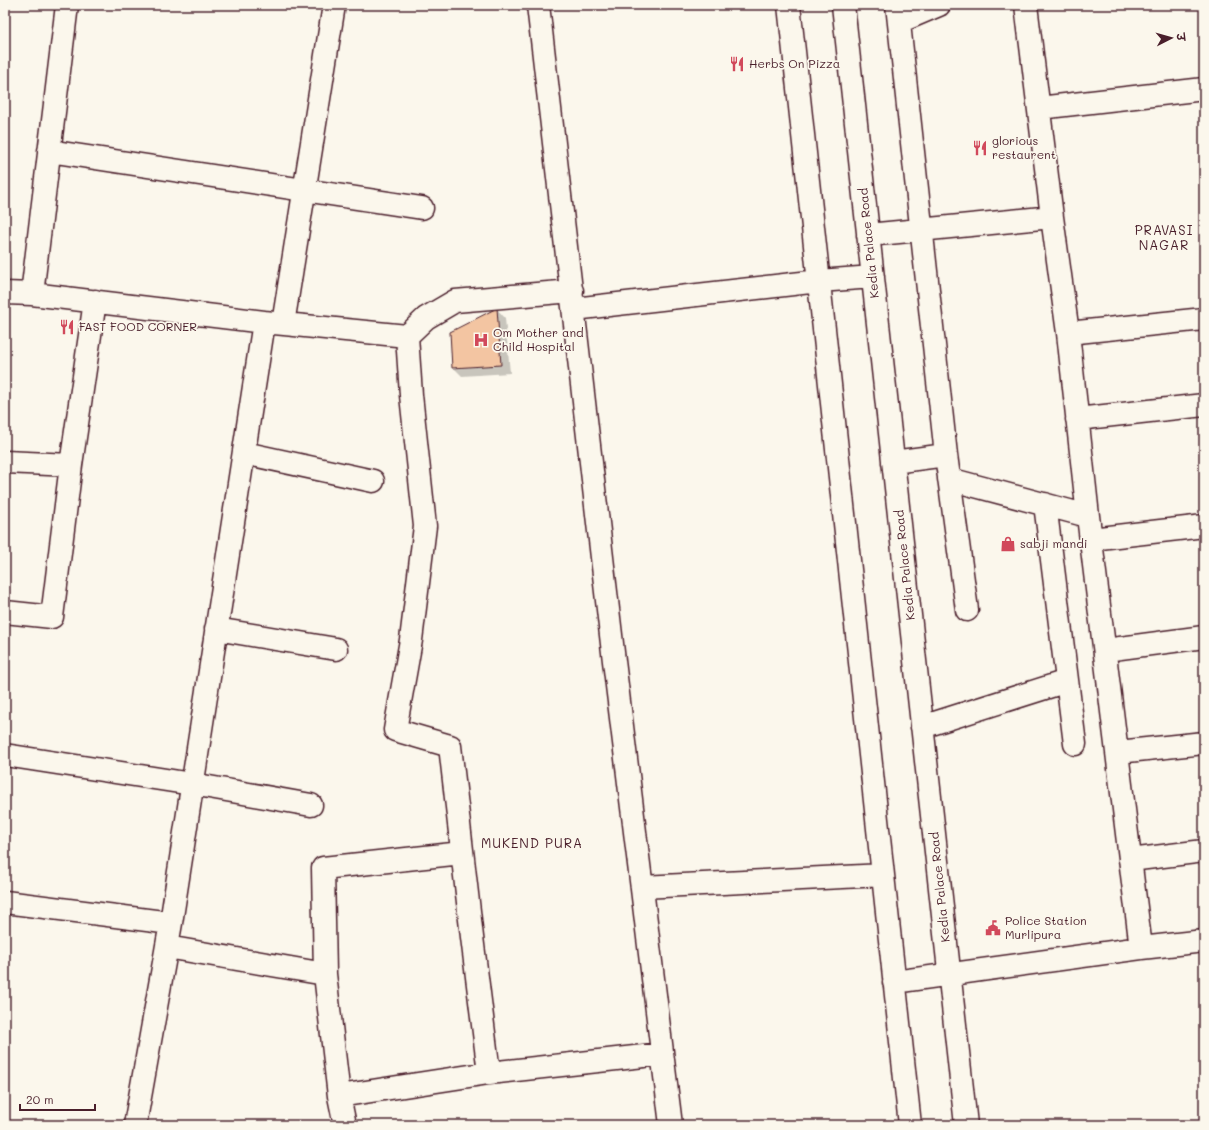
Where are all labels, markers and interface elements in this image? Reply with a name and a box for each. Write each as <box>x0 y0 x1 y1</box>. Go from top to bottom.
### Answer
north arrow <box>1151 18 1191 58</box>
text: उ <box>1173 31 1189 43</box>
restaurant icon: Herbs On Pizza <box>728 55 746 73</box>
place label: Herbs On Pizza <box>749 55 840 71</box>
place label: glorious restaurent <box>992 132 1056 162</box>
restaurant icon: glorious restaurent <box>971 139 989 157</box>
street label: Kedia Palace Road <box>854 187 882 299</box>
district label: PRAVASI NAGAR <box>1135 221 1193 253</box>
restaurant icon: FAST FOOD CORNER <box>58 318 76 336</box>
place label: FAST FOOD CORNER <box>79 318 197 334</box>
place label: Om Mother and Child Hospital <box>493 324 584 354</box>
hospital icon: Om Mother and Child Hospital <box>472 331 490 349</box>
street label: Kedia Palace Road <box>890 509 918 621</box>
shop icon: sabji mandi <box>999 535 1017 553</box>
place label: sabji mandi <box>1020 535 1087 551</box>
street label: Kedia Palace Road <box>925 831 953 943</box>
district label: MUKEND PURA <box>481 834 583 851</box>
place label: Police Station Murlipura <box>1005 912 1087 942</box>
public building icon: Police Station Murlipura <box>984 919 1002 937</box>
scale bar <box>20 1086 95 1112</box>
text: 20 m <box>26 1091 54 1107</box>

